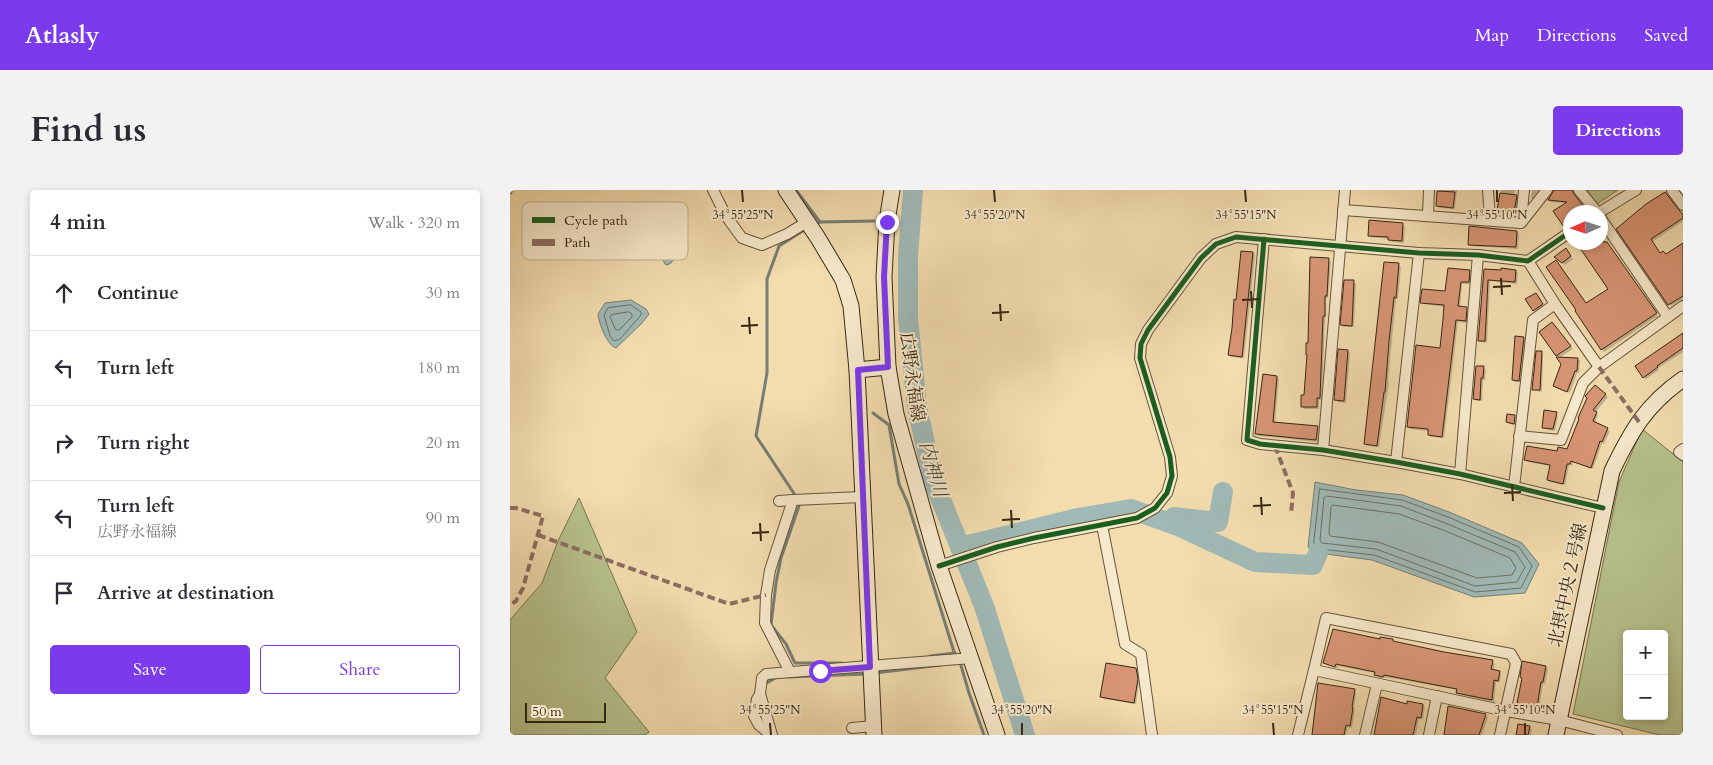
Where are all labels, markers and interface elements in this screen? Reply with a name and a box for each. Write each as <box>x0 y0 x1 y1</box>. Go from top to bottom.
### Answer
text: Atlasly <box>25 19 99 52</box>
text: Map <box>1475 23 1509 48</box>
text: Directions <box>1537 23 1616 48</box>
text: Saved <box>1644 23 1688 48</box>
text: Find us <box>30 106 146 154</box>
button: Directions <box>1553 106 1683 155</box>
legend <box>522 202 688 260</box>
north arrow <box>1563 205 1608 250</box>
text: 34°55'25"N <box>713 207 774 223</box>
text: 34°55'20"N <box>965 207 1026 223</box>
text: 34°55'15"N <box>1216 207 1277 223</box>
text: 34°55'10"N <box>1467 207 1528 223</box>
text: 4 min <box>50 208 106 237</box>
text: Cycle path <box>564 211 628 230</box>
route end <box>876 211 899 234</box>
text: Walk · 320 m <box>368 212 460 234</box>
text: Path <box>564 233 591 252</box>
icon: ahead <box>50 279 78 307</box>
text: Continue <box>97 280 179 306</box>
text: 30 m <box>426 282 460 304</box>
street label: 広野永福線 <box>893 331 931 423</box>
icon: left <box>50 354 78 382</box>
text: Turn left <box>97 355 174 381</box>
text: 180 m <box>418 357 460 379</box>
icon: right <box>50 429 78 457</box>
text: Turn right <box>97 430 189 456</box>
text: 20 m <box>426 432 460 454</box>
water label: 内神川 <box>913 438 954 502</box>
text: Turn left <box>97 493 174 519</box>
icon: left <box>50 504 78 532</box>
text: 90 m <box>426 507 460 529</box>
text: 広野永福線 <box>97 521 177 543</box>
street label: 北摂中央２号線 <box>1543 521 1593 649</box>
icon: arrive <box>50 579 78 607</box>
text: Arrive at destination <box>97 580 274 606</box>
map controls <box>1623 630 1668 720</box>
button: + <box>1623 630 1668 675</box>
button: Save <box>50 645 250 694</box>
button: Share <box>260 645 460 694</box>
route start <box>809 660 832 683</box>
button: − <box>1623 675 1668 720</box>
scale bar <box>525 700 606 723</box>
text: 50 m <box>532 702 562 721</box>
text: 34°55'25"N <box>740 702 801 718</box>
text: 34°55'20"N <box>992 702 1053 718</box>
text: 34°55'15"N <box>1243 702 1304 718</box>
text: 34°55'10"N <box>1495 702 1556 718</box>

